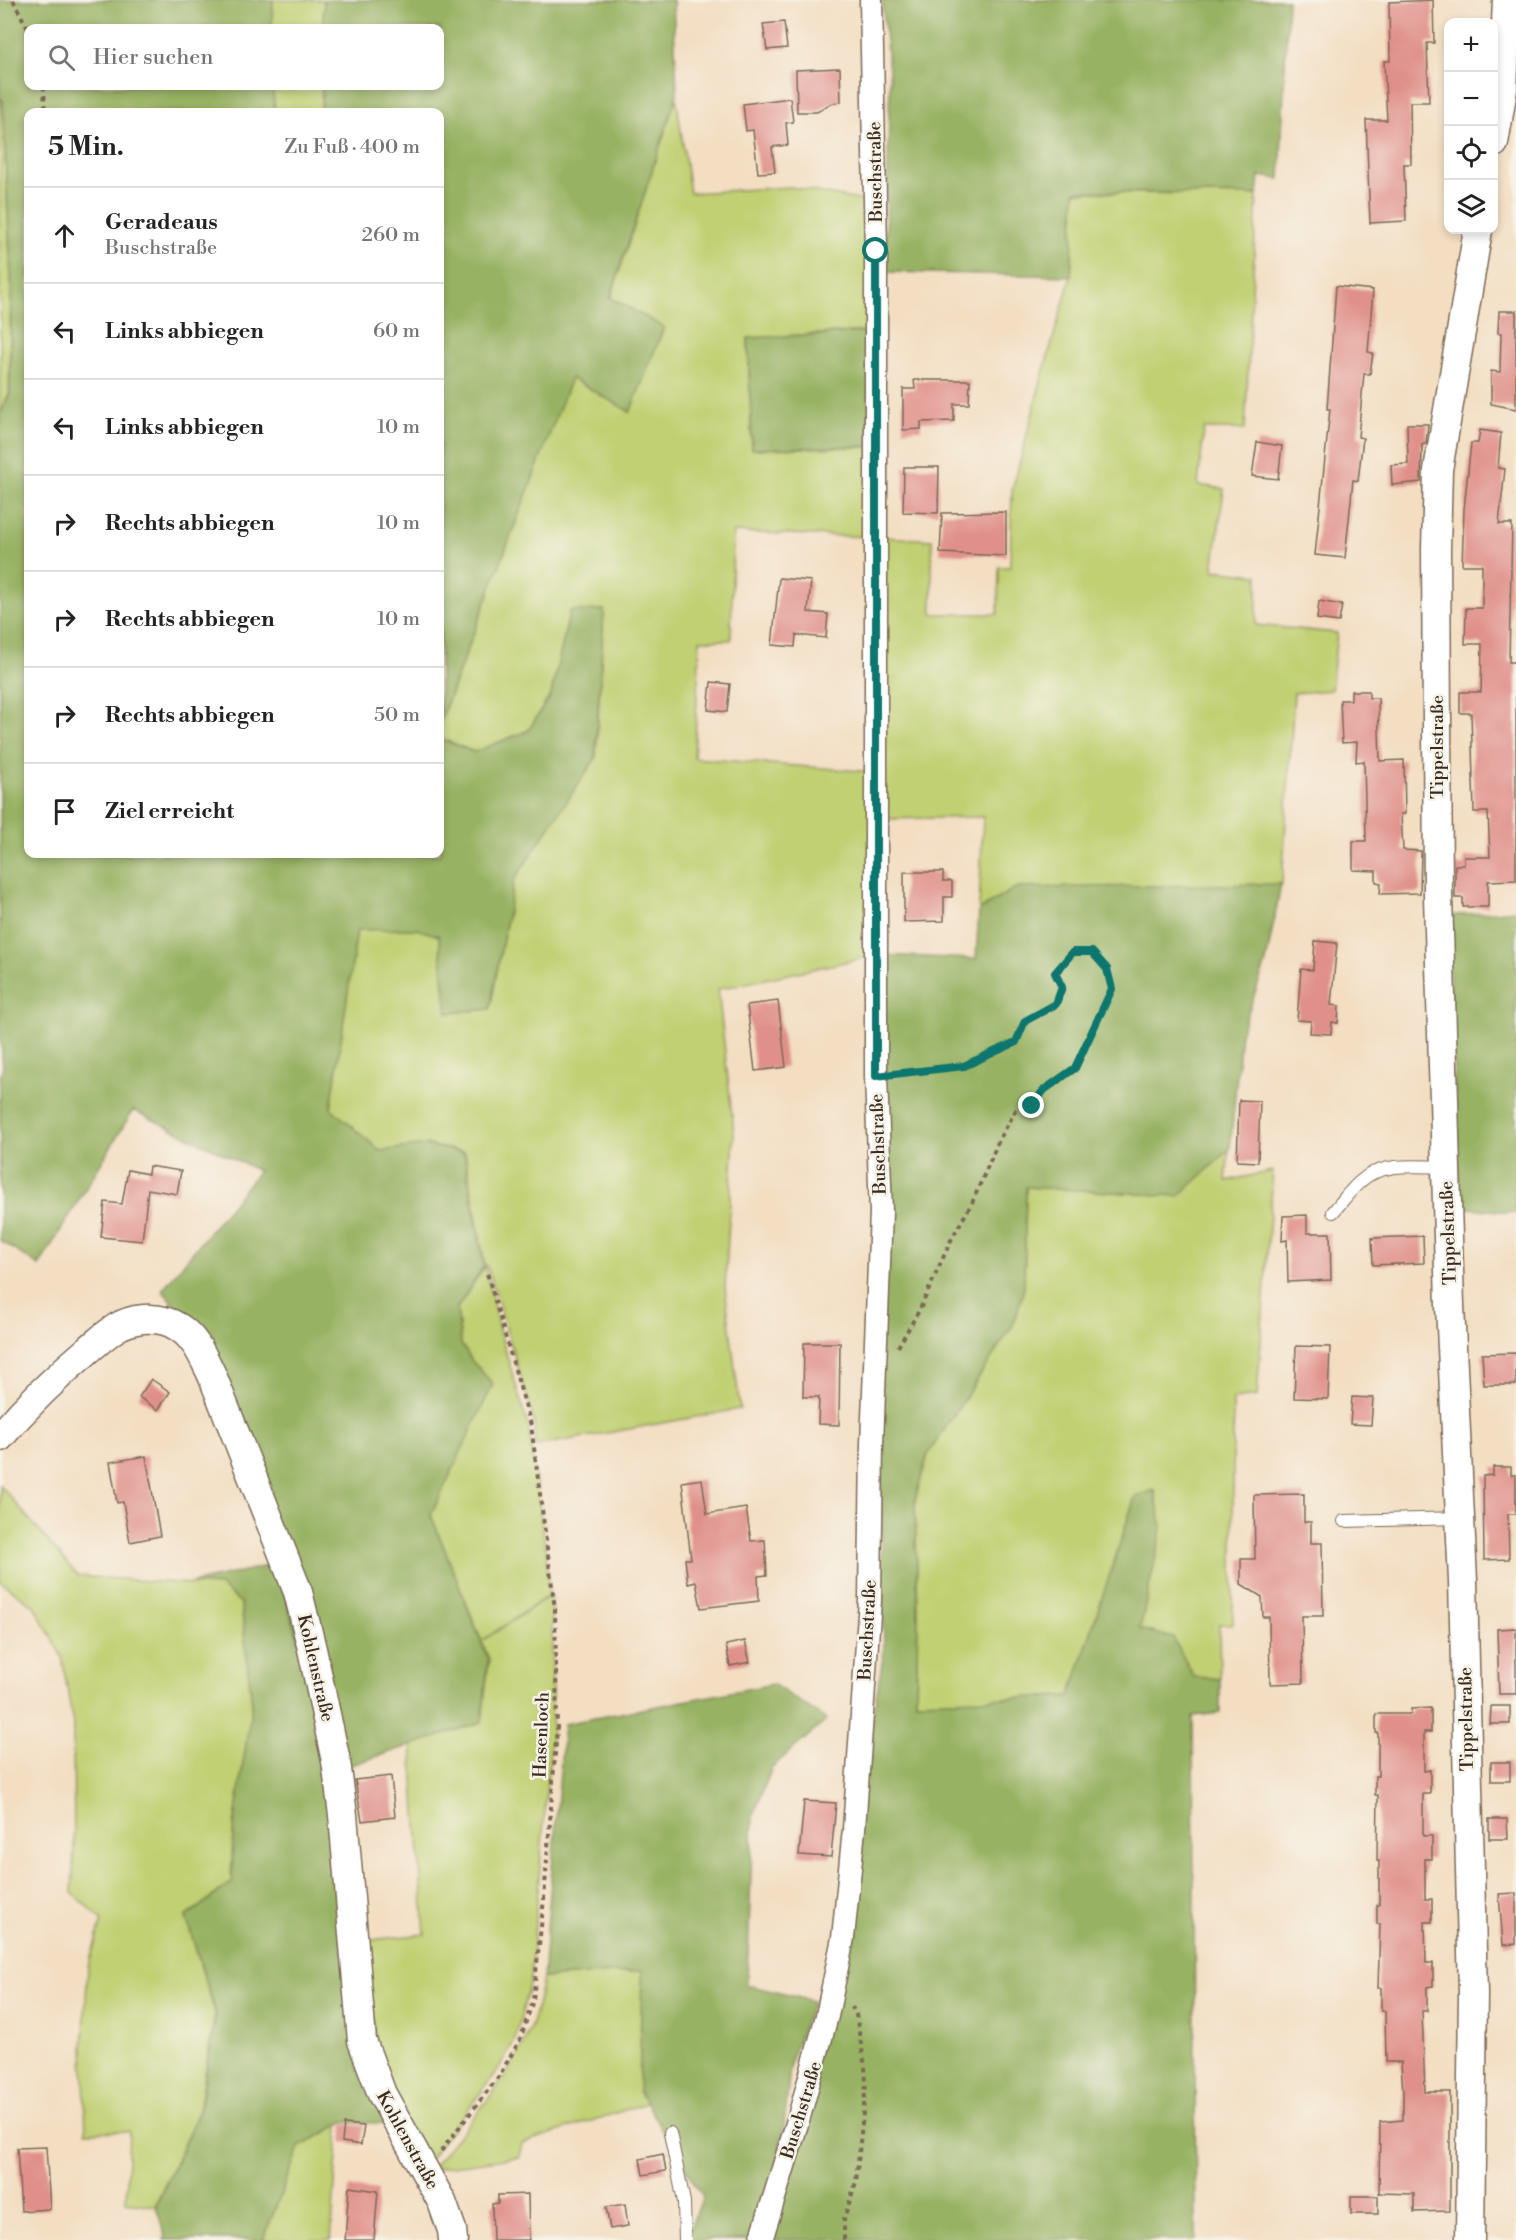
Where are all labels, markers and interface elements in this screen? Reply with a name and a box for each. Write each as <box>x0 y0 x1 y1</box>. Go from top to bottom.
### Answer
map controls <box>1444 18 1498 234</box>
button: + <box>1444 18 1498 72</box>
search box <box>24 24 444 90</box>
icon: search <box>45 41 78 74</box>
text: Hier suchen <box>93 44 213 71</box>
button: − <box>1444 72 1498 126</box>
street label: Buschstraße <box>863 121 888 224</box>
button: locate <box>1444 126 1498 180</box>
text: 5 Min. <box>48 131 124 163</box>
text: Zu Fuß · 400 m <box>284 135 420 160</box>
button: layers <box>1444 180 1498 234</box>
text: Geradeaus <box>105 209 218 236</box>
icon: ahead <box>48 219 81 252</box>
text: 260 m <box>362 223 420 248</box>
text: Buschstraße <box>105 236 217 261</box>
route start <box>862 237 888 263</box>
icon: left <box>48 315 81 348</box>
text: Links abbiegen <box>105 318 264 345</box>
text: 60 m <box>373 319 420 344</box>
icon: left <box>48 411 81 444</box>
text: Links abbiegen <box>105 414 264 441</box>
text: 10 m <box>377 415 420 440</box>
icon: right <box>48 507 81 540</box>
text: Rechts abbiegen <box>105 510 275 537</box>
text: 10 m <box>377 511 420 536</box>
icon: right <box>48 603 81 636</box>
text: Rechts abbiegen <box>105 606 275 633</box>
text: 10 m <box>377 607 420 632</box>
street label: Tippelstraße <box>1426 695 1449 799</box>
icon: right <box>48 699 81 732</box>
text: Rechts abbiegen <box>105 702 275 729</box>
text: 50 m <box>374 703 420 728</box>
icon: arrive <box>48 795 81 828</box>
text: Ziel erreicht <box>105 798 234 825</box>
route end <box>1018 1092 1044 1118</box>
street label: Buschstraße <box>865 1093 892 1196</box>
street label: Tippelstraße <box>1435 1181 1462 1285</box>
street label: Buschstraße <box>853 1579 882 1682</box>
street label: Kohlenstraße <box>292 1612 339 1724</box>
street label: Tippelstraße <box>1454 1667 1479 1771</box>
street label: Hasenloch <box>528 1691 555 1779</box>
street label: Buschstraße <box>775 2059 827 2163</box>
street label: Kohlenstraße <box>371 2087 444 2194</box>

